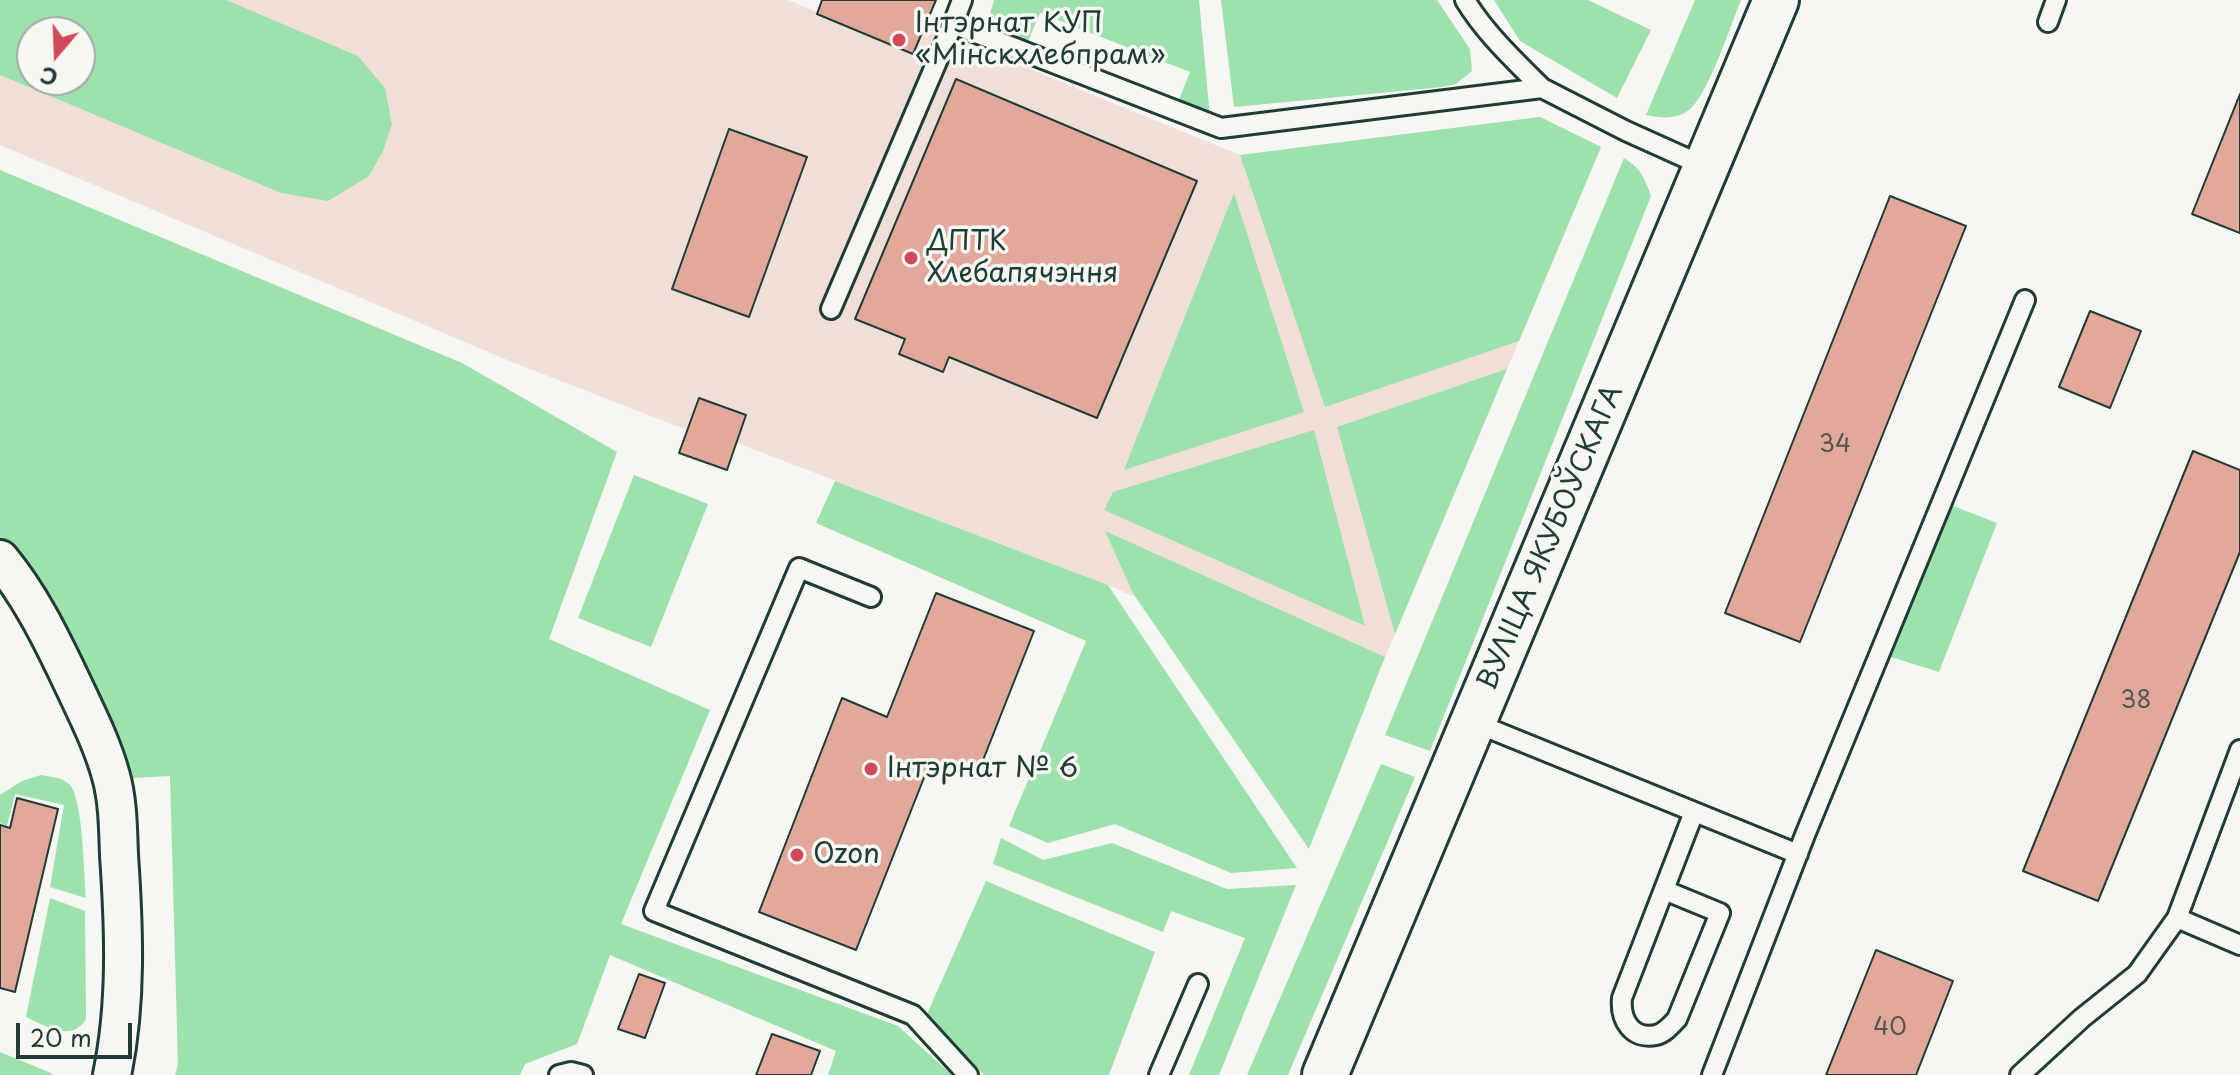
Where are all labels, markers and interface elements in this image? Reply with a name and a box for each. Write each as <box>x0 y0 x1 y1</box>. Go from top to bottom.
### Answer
place label: Інтэрнат КУП «Мінскхлебпрам» <box>915 7 1165 73</box>
north arrow <box>16 16 96 96</box>
marker: Інтэрнат КУП «Мінскхлебпрам» <box>890 31 908 49</box>
text: С <box>35 59 62 96</box>
place label: ДПТК Хлебапячэння <box>927 225 1118 291</box>
marker: ДПТК Хлебапячэння <box>902 249 920 267</box>
street label: ВУЛІЦА ЯКУБОЎСКАГА <box>1471 380 1631 696</box>
house number: 34 <box>1819 431 1851 459</box>
house number: 38 <box>2121 687 2151 715</box>
place label: Інтэрнат № 6 <box>887 752 1078 786</box>
marker: Інтэрнат № 6 <box>862 760 880 778</box>
place label: Ozon <box>813 838 880 872</box>
marker: Ozon <box>788 846 806 864</box>
scale bar <box>20 1007 136 1057</box>
house number: 40 <box>1873 1014 1907 1042</box>
text: 20 m <box>30 1019 92 1055</box>

